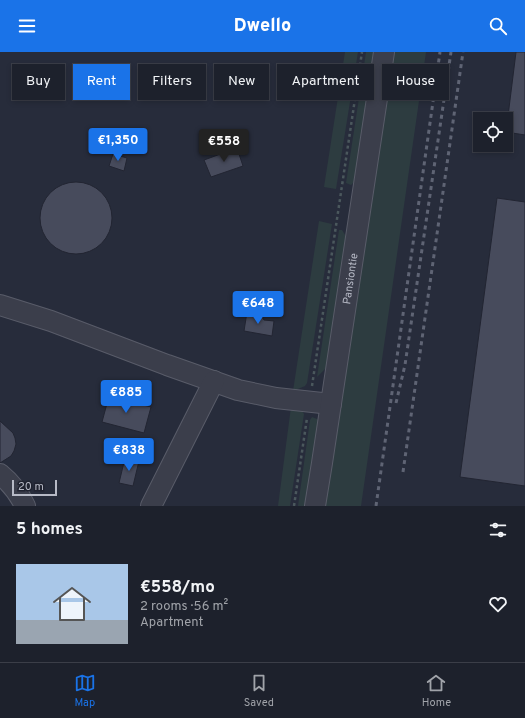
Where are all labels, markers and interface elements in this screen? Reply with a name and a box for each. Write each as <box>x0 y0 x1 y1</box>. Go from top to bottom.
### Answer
icon: menu <box>16 15 38 37</box>
text: Dwello <box>234 15 291 38</box>
icon: search <box>487 15 509 37</box>
chip: Buy <box>12 64 65 100</box>
chip: Rent <box>73 64 130 100</box>
chip: Filters <box>138 64 206 100</box>
chip: New <box>214 64 269 100</box>
chip: Apartment <box>277 64 374 100</box>
chip: House <box>382 64 449 100</box>
map controls <box>473 112 513 152</box>
button: locate <box>473 112 513 152</box>
pin: €1,350 <box>85 128 151 162</box>
pin: €558 <box>200 129 248 163</box>
text: €1,350 <box>97 133 139 149</box>
text: €558 <box>208 134 240 150</box>
street label: Pansiontie <box>340 252 362 305</box>
pin: €648 <box>234 291 282 325</box>
text: €648 <box>242 296 274 312</box>
pin: €885 <box>102 380 150 414</box>
text: €885 <box>110 385 142 401</box>
pin: €838 <box>105 438 153 472</box>
text: €838 <box>113 443 145 459</box>
scale bar <box>12 478 57 497</box>
text: 20 m <box>18 480 44 494</box>
text: 5 homes <box>16 519 83 541</box>
icon: filters <box>487 519 509 541</box>
text: €558/mo <box>140 577 215 599</box>
icon: home <box>48 580 96 628</box>
icon: heart <box>487 593 509 615</box>
text: 2 rooms · 56 m² <box>140 599 228 615</box>
text: Apartment <box>140 615 203 631</box>
tab: Map <box>74 672 96 710</box>
tab: Saved <box>244 672 274 710</box>
tab: Home <box>422 672 451 710</box>

